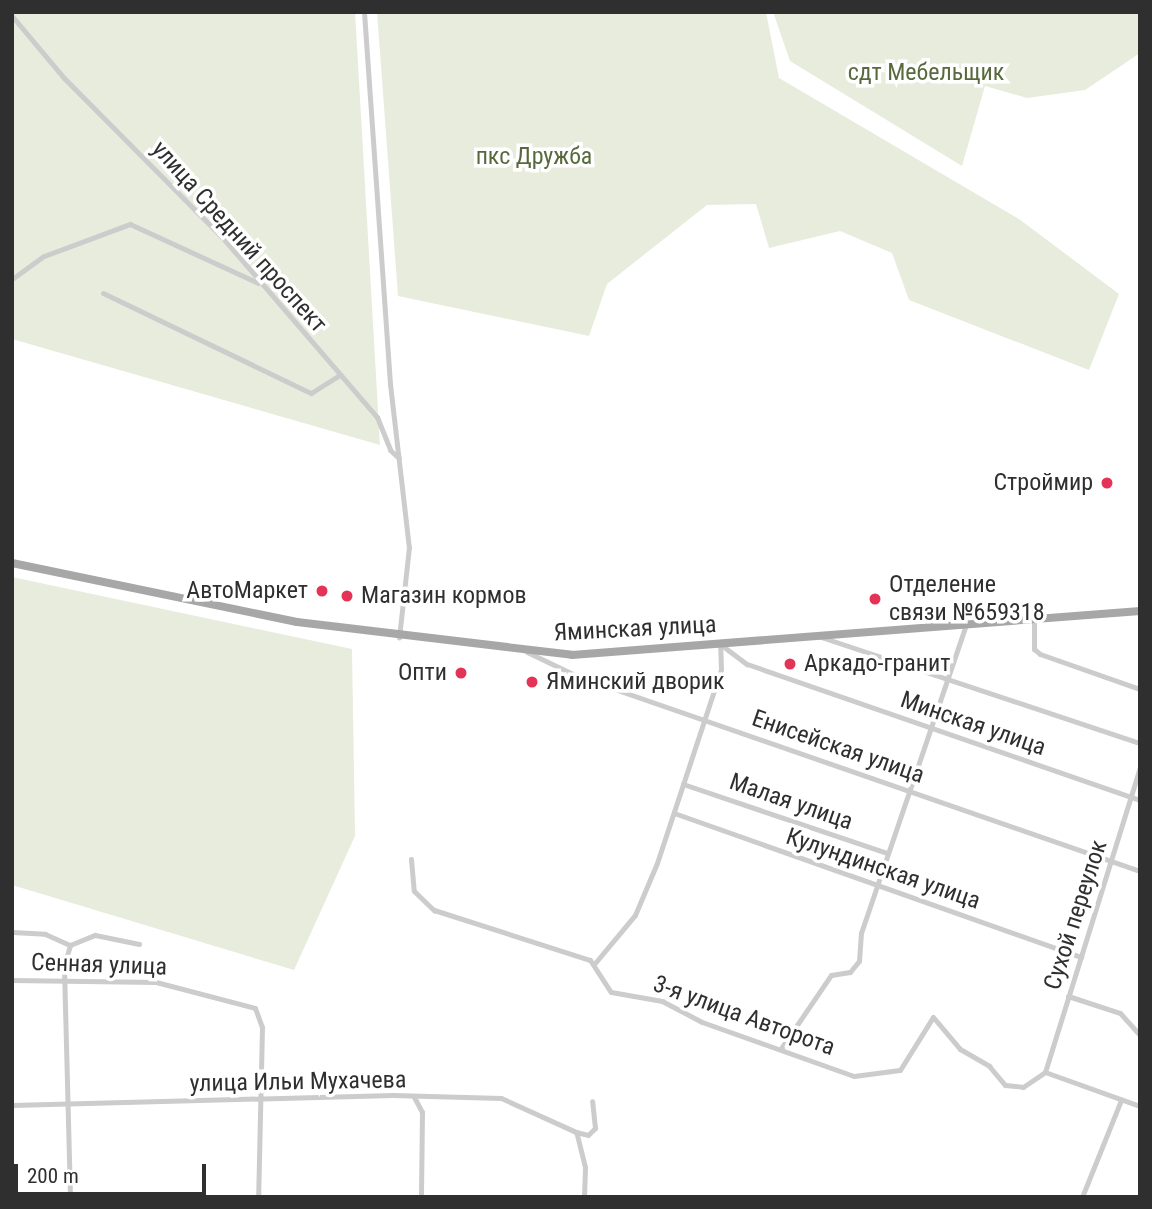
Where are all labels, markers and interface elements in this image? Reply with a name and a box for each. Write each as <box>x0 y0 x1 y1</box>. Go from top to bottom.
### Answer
park label: сдт Мебельщик <box>848 59 1004 87</box>
street label: улица Средний проспект <box>145 135 333 339</box>
park label: пкс Дружба <box>476 143 592 171</box>
place label: Строймир <box>994 469 1093 497</box>
marker: Строймир <box>1099 475 1115 491</box>
place label: Отделение связи №659318 <box>889 571 1045 627</box>
place label: АвтоМаркет <box>186 577 308 605</box>
place label: Магазин кормов <box>361 582 527 610</box>
marker: АвтоМаркет <box>314 583 330 599</box>
marker: Магазин кормов <box>339 588 355 604</box>
marker: Отделение связи №659318 <box>867 591 883 607</box>
street label: Яминская улица <box>553 610 717 648</box>
place label: Аркадо-гранит <box>804 650 950 678</box>
marker: Аркадо-гранит <box>782 656 798 672</box>
place label: Опти <box>398 659 447 687</box>
marker: Опти <box>453 665 469 681</box>
place label: Яминский дворик <box>546 668 725 696</box>
marker: Яминский дворик <box>524 674 540 690</box>
street label: Минская улица <box>897 686 1049 762</box>
street label: Енисейская улица <box>748 704 928 790</box>
street label: Малая улица <box>726 767 856 837</box>
street label: Кулундинская улица <box>782 822 984 916</box>
street label: Сухой переулок <box>1038 837 1114 993</box>
street label: Сенная улица <box>31 948 167 982</box>
street label: 3-я улица Авторота <box>649 970 839 1062</box>
street label: улица Ильи Мухачева <box>189 1066 407 1098</box>
scale bar <box>18 1150 210 1194</box>
text: 200 m <box>27 1164 79 1188</box>

